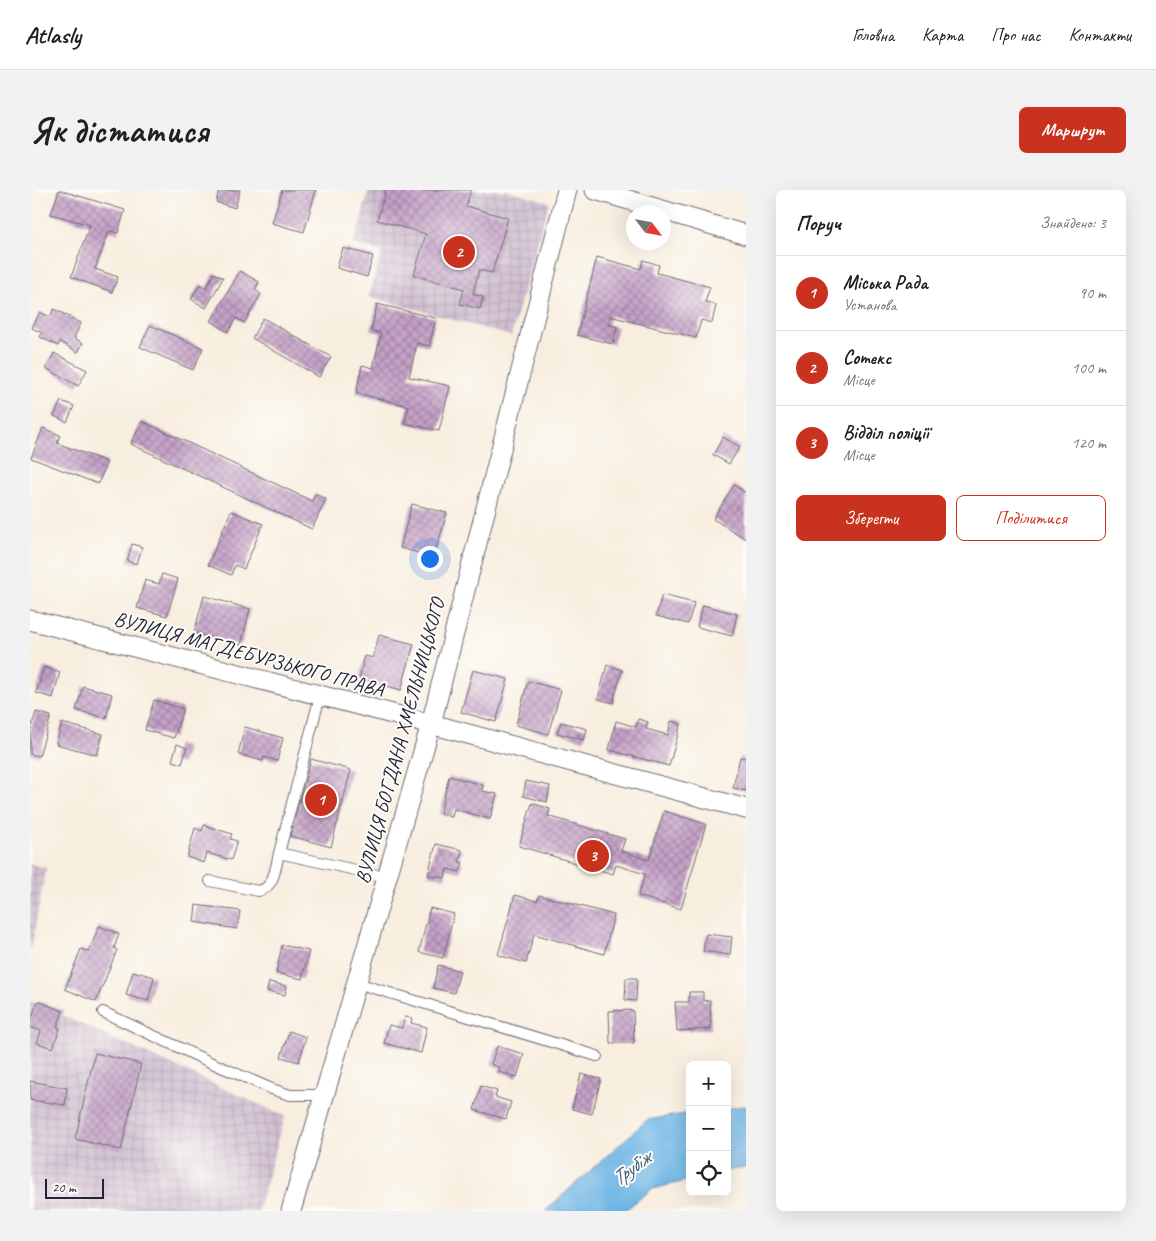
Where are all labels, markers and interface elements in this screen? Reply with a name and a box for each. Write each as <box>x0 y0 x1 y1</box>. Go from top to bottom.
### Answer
text: Atlasly <box>25 20 81 50</box>
text: Головна <box>852 24 894 46</box>
text: Карта <box>922 24 963 46</box>
text: Про нас <box>991 24 1041 46</box>
text: Контакти <box>1069 24 1131 46</box>
button: Маршрут <box>1019 107 1126 153</box>
text: Як дістатися <box>30 108 208 153</box>
north arrow <box>626 205 671 250</box>
text: Поруч <box>796 210 841 236</box>
text: Знайдено: 3 <box>1040 213 1106 233</box>
pin: 2 <box>443 233 475 271</box>
text: Міська Рада <box>843 271 928 295</box>
text: 1 <box>808 283 816 303</box>
text: 90 m <box>1079 283 1106 303</box>
text: Установа <box>843 295 896 315</box>
text: Сотекс <box>843 346 891 370</box>
text: 2 <box>808 358 816 378</box>
text: 100 m <box>1072 358 1106 378</box>
text: Місце <box>843 370 875 390</box>
text: Відділ поліції <box>843 421 929 445</box>
text: 3 <box>808 433 816 453</box>
text: 120 m <box>1072 433 1106 453</box>
text: Місце <box>843 445 875 465</box>
button: Зберегти <box>796 495 946 541</box>
button: Поділитися <box>956 495 1106 541</box>
your location <box>417 546 443 572</box>
street label: ВУЛИЦЯ БОГДАНА ХМЕЛЬНИЦЬКОГО <box>350 594 451 886</box>
street label: ВУЛИЦЯ МАГДЕБУРЗЬКОГО ПРАВА <box>111 606 388 702</box>
pin: 1 <box>305 781 337 819</box>
pin: 3 <box>577 837 609 875</box>
map controls <box>686 1061 731 1196</box>
button: + <box>686 1061 731 1106</box>
button: − <box>686 1106 731 1151</box>
water label: Трубіж <box>606 1142 659 1191</box>
button: locate <box>686 1151 731 1196</box>
scale bar <box>45 1176 104 1199</box>
text: 20 m <box>52 1179 76 1196</box>

